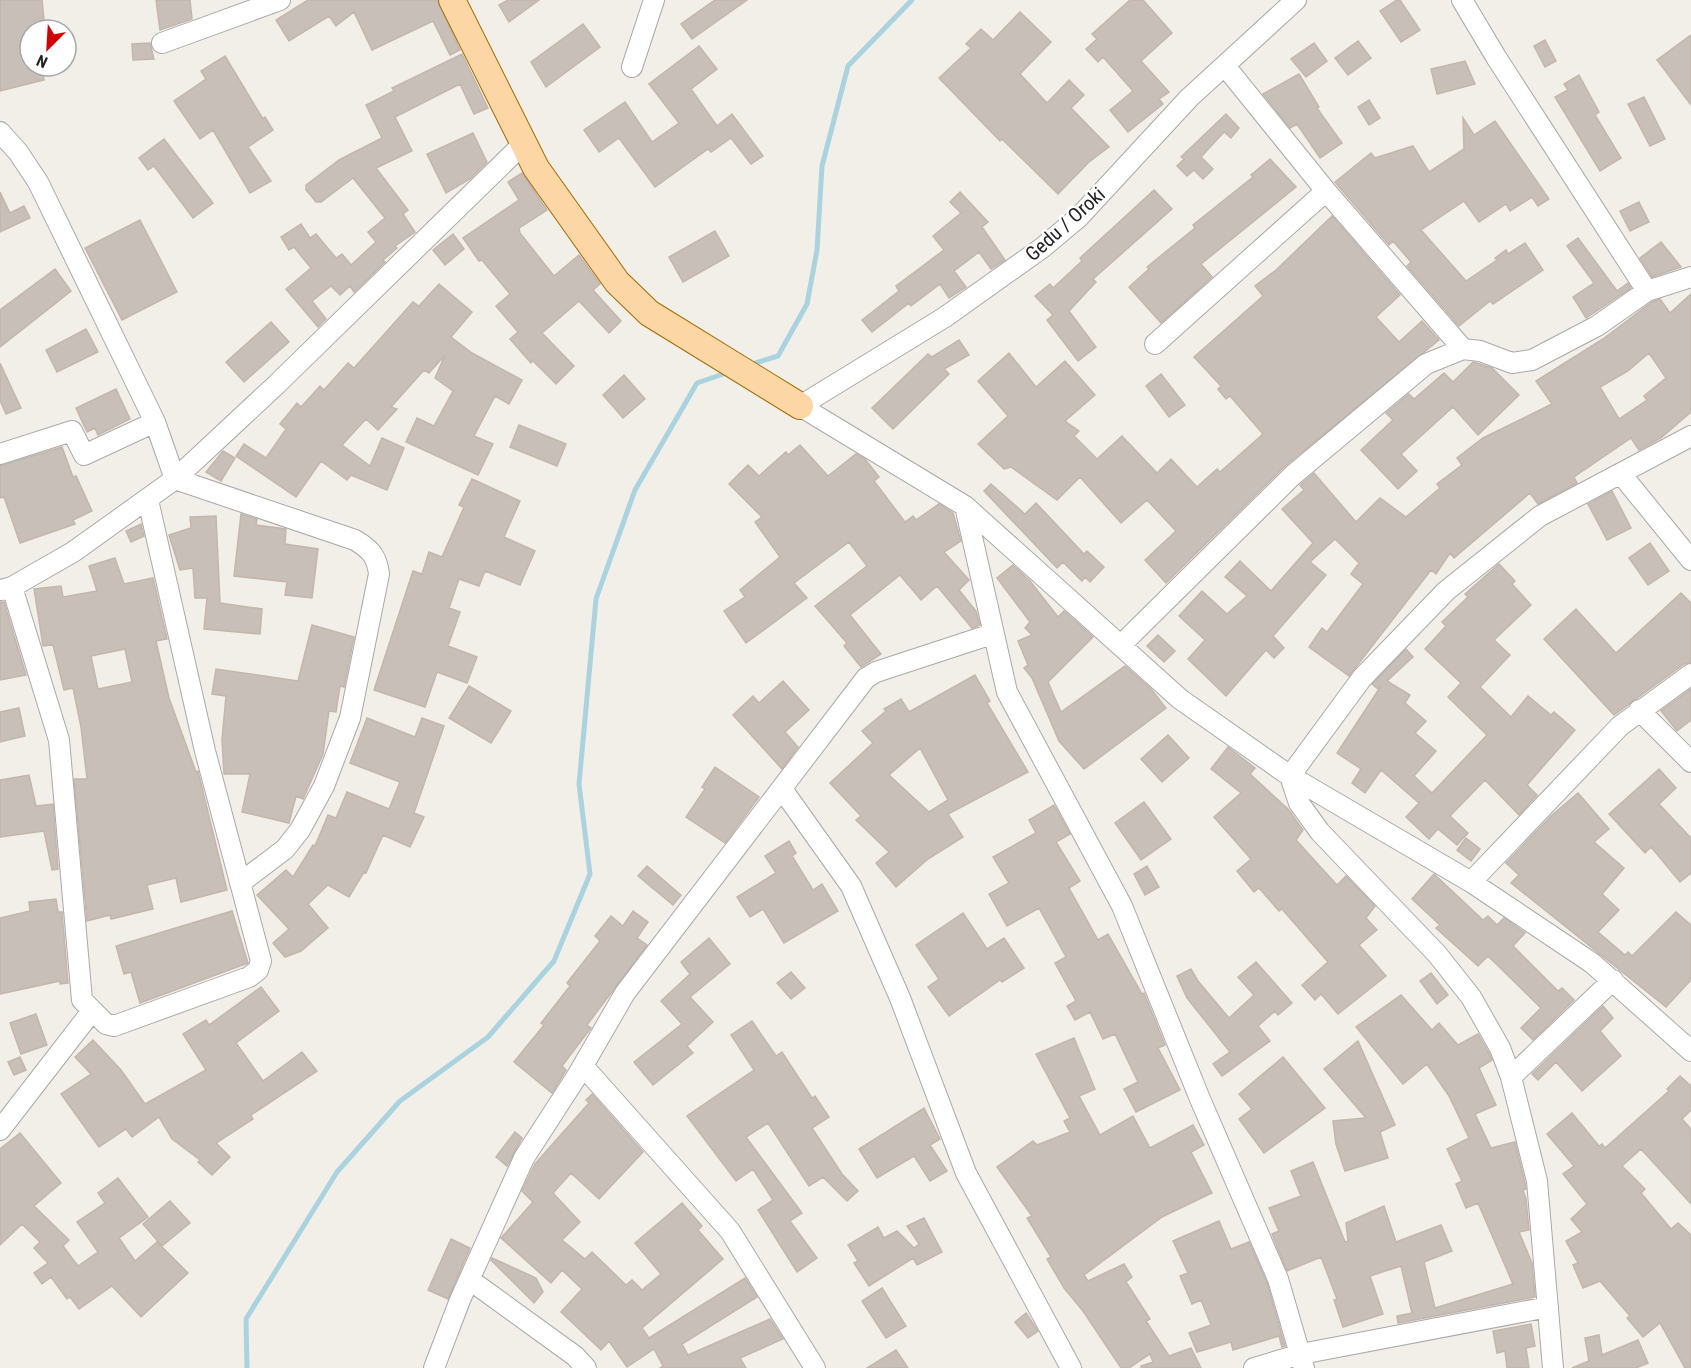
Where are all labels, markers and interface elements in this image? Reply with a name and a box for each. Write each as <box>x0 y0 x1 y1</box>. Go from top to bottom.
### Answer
north arrow <box>18 18 78 78</box>
text: N <box>34 51 50 72</box>
street label: Gedu / Oroki <box>1020 182 1110 266</box>

